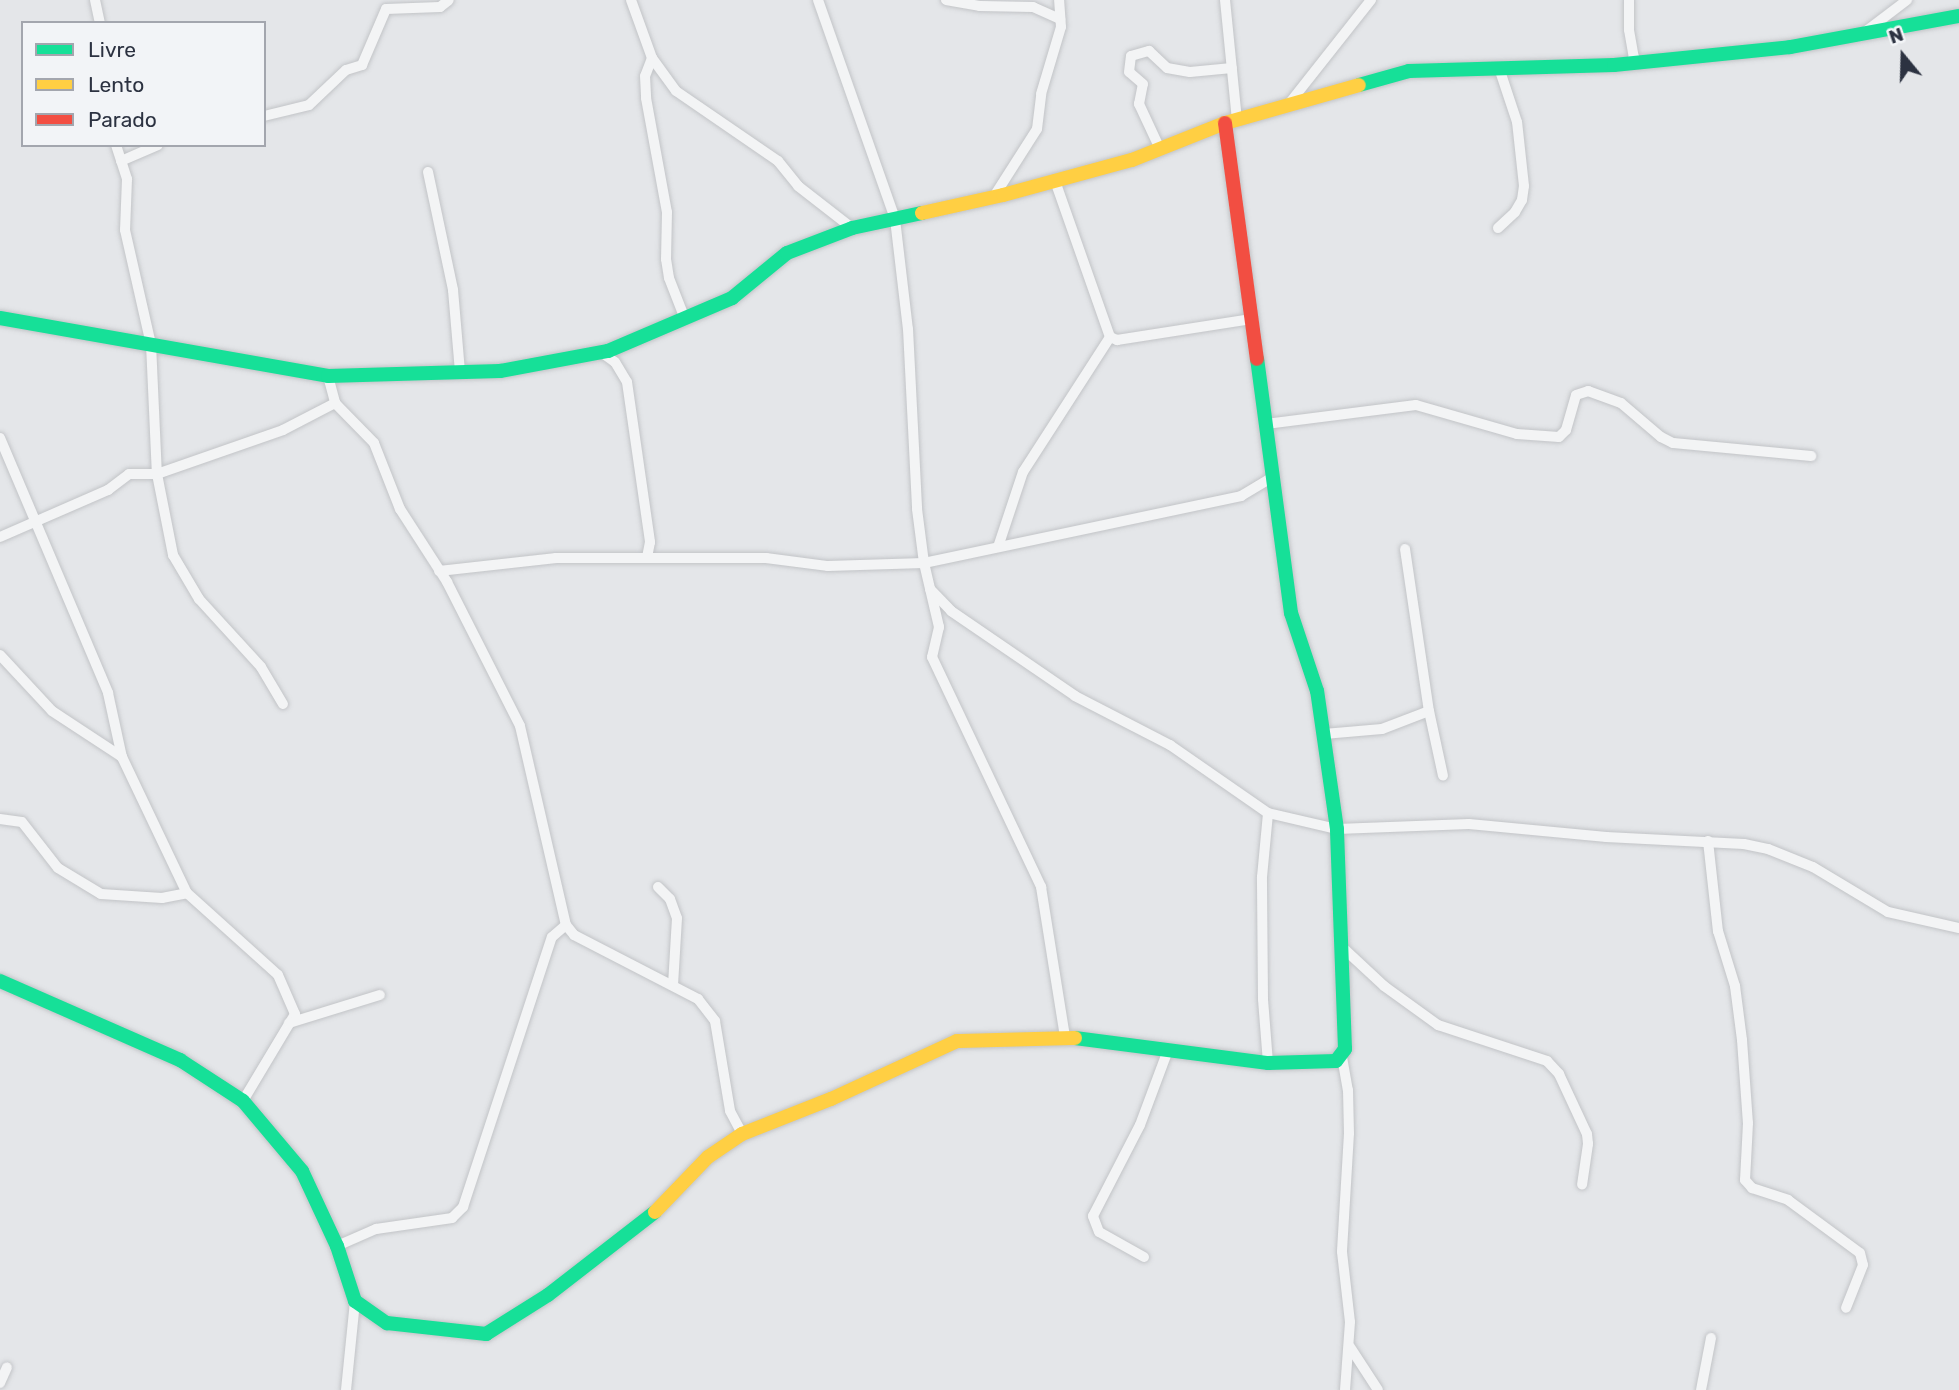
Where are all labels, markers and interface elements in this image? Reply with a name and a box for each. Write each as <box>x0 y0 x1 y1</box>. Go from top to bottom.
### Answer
legend <box>21 21 266 147</box>
north arrow <box>1868 21 1938 91</box>
text: N <box>1886 23 1906 49</box>
text: Livre <box>88 37 136 62</box>
text: Lento <box>88 72 144 97</box>
text: Parado <box>88 107 157 132</box>

